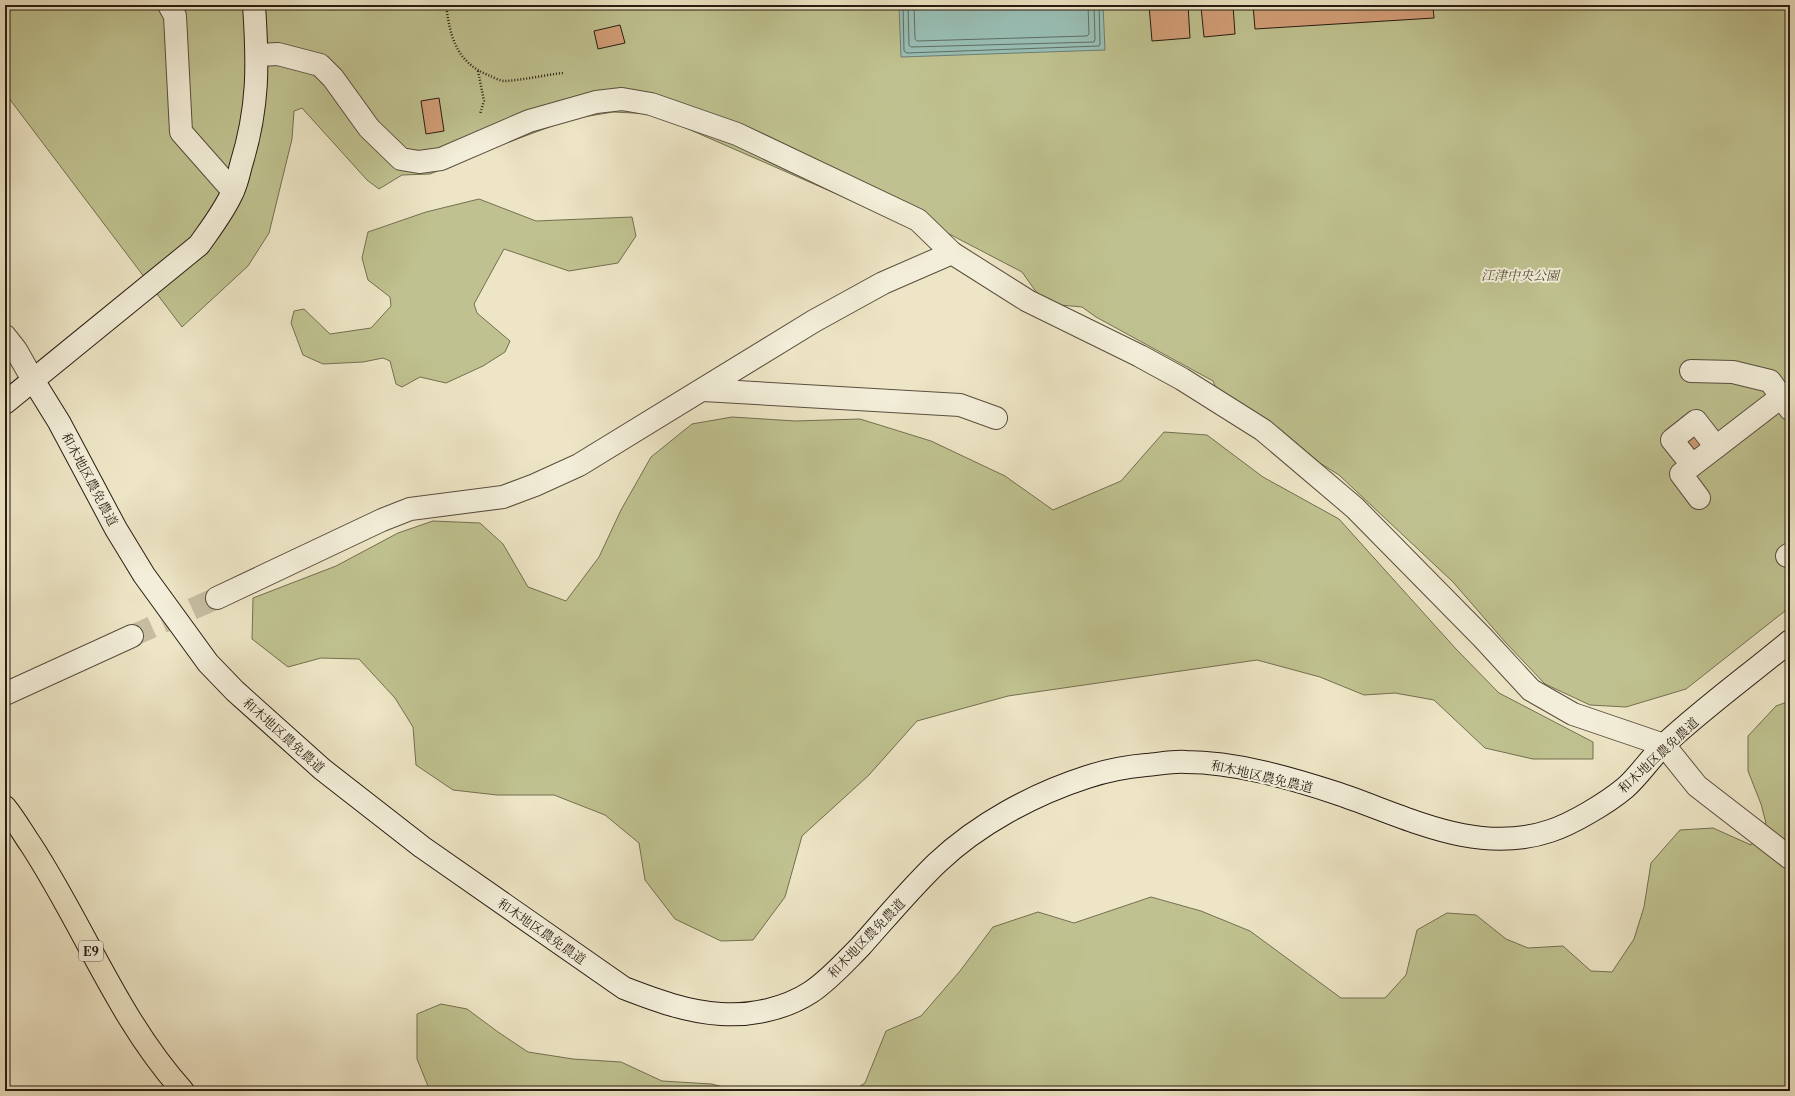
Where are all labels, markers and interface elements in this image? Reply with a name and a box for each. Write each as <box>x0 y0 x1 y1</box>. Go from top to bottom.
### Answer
park label: 江津中央公園 <box>1481 267 1561 283</box>
street label: 和木地区農免農道 <box>59 429 121 529</box>
street label: 和木地区農免農道 <box>240 694 328 776</box>
street label: 和木地区農免農道 <box>1615 714 1701 796</box>
street label: 和木地区農免農道 <box>1210 757 1314 795</box>
street label: 和木地区農免農道 <box>495 895 589 967</box>
street label: 和木地区農免農道 <box>824 895 908 981</box>
road number: E9 <box>79 941 103 961</box>

